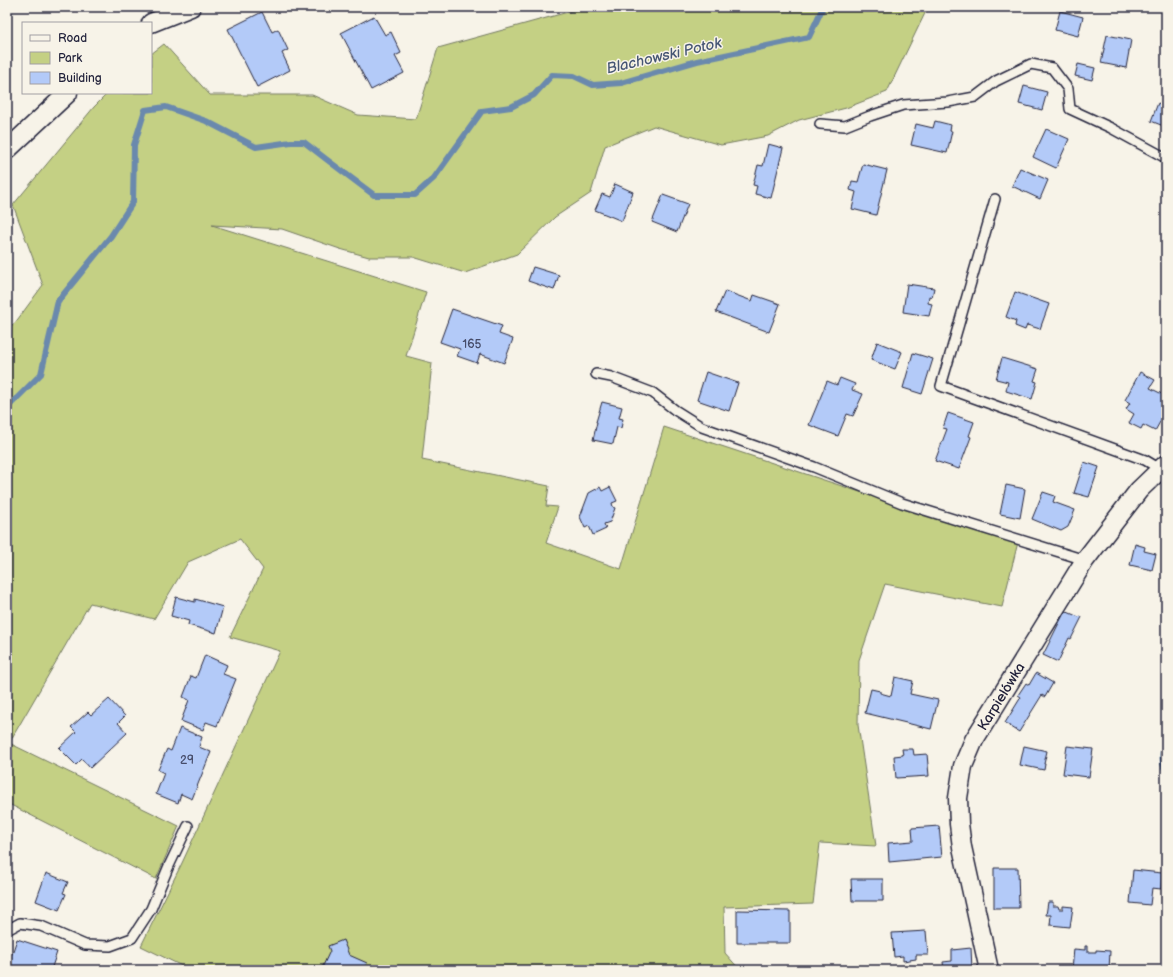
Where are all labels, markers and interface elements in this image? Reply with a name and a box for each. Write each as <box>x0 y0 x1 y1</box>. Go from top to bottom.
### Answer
legend <box>22 22 152 94</box>
text: Road <box>58 31 87 46</box>
water label: Blachowski Potok <box>605 33 724 78</box>
text: Park <box>58 51 82 66</box>
text: Building <box>58 71 102 86</box>
house number: 165 <box>463 337 482 352</box>
street label: Karpielówka <box>974 659 1028 733</box>
house number: 29 <box>180 753 194 768</box>

